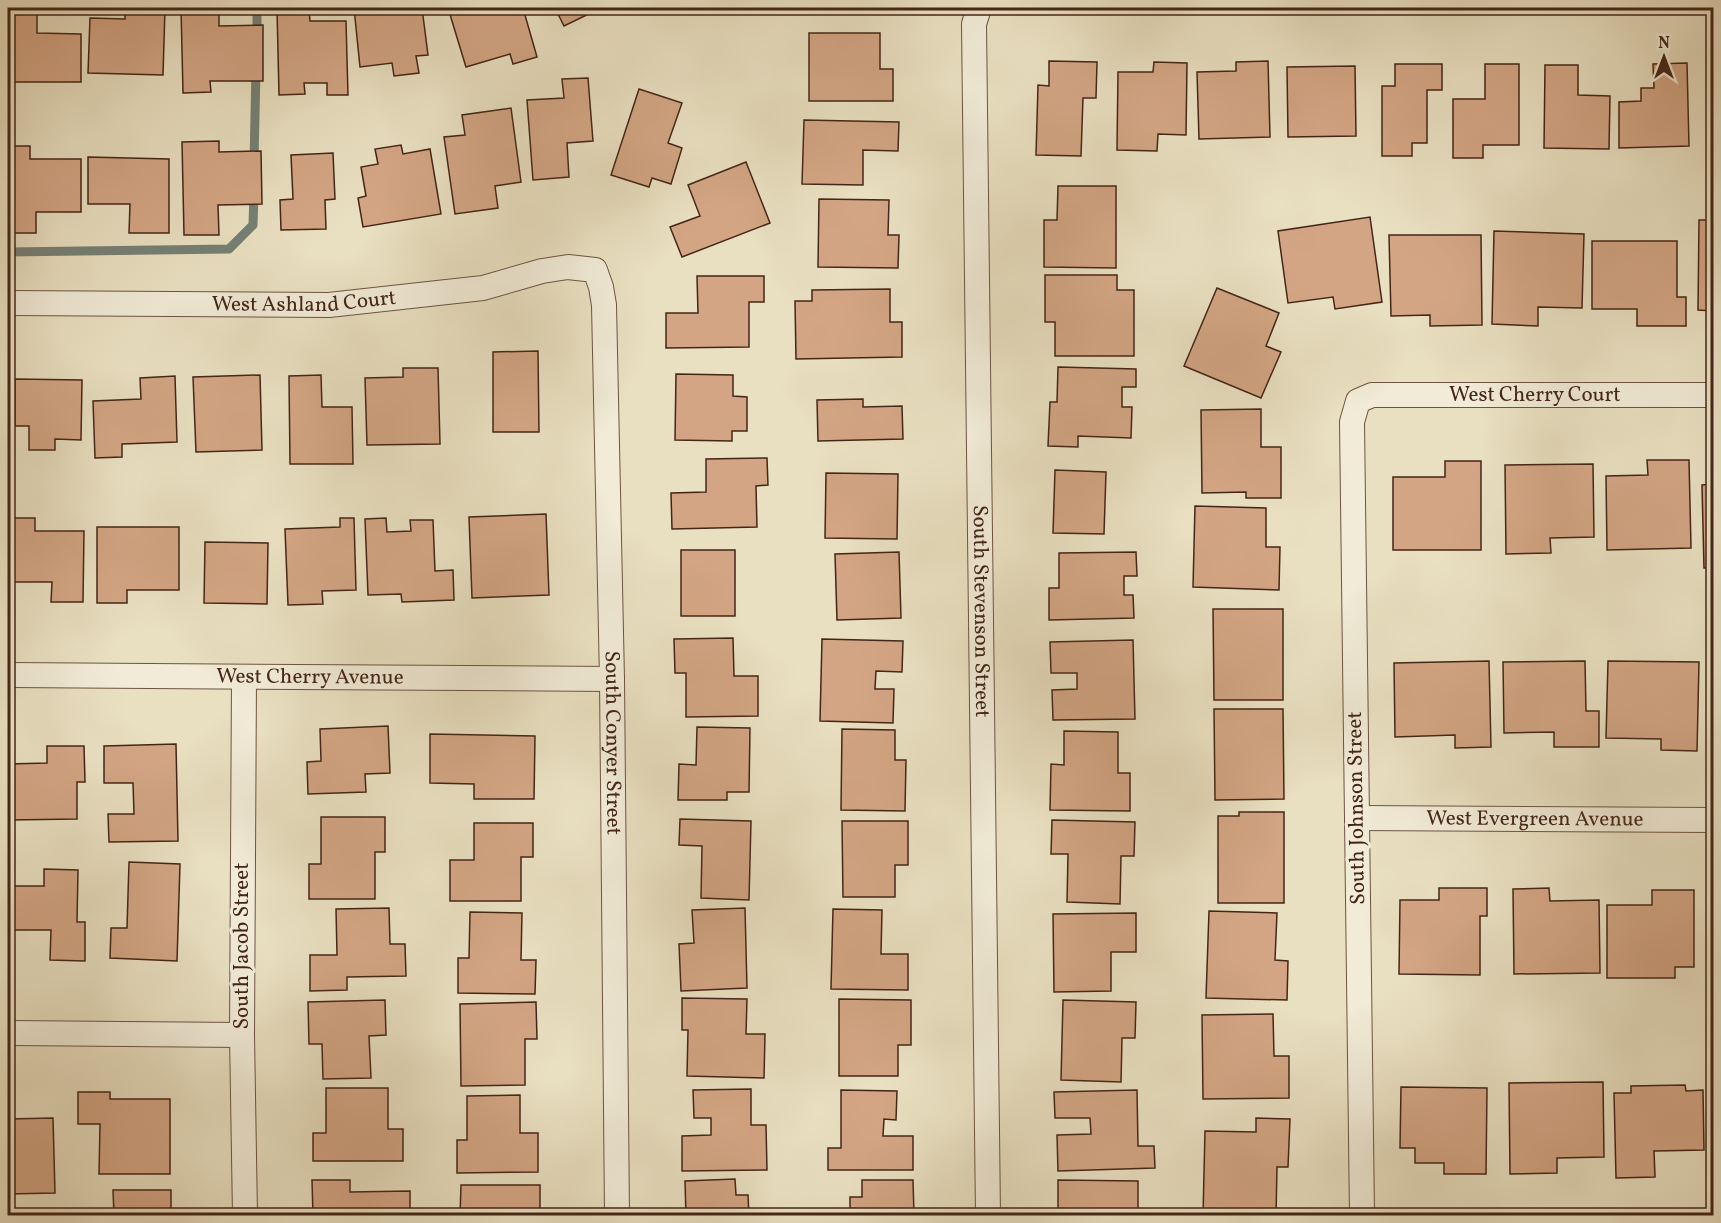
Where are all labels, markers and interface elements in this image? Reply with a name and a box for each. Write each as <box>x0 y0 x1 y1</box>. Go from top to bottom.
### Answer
north arrow <box>1634 27 1694 87</box>
text: N <box>1658 33 1670 55</box>
street label: West Ashland Court <box>212 283 397 320</box>
street label: West Cherry Court <box>1449 381 1621 410</box>
street label: South Stevenson Street <box>965 505 997 718</box>
street label: South Conyer Street <box>597 650 628 835</box>
street label: West Cherry Avenue <box>216 662 404 692</box>
street label: South Johnson Street <box>1341 711 1373 905</box>
street label: West Evergreen Avenue <box>1426 804 1644 834</box>
street label: South Jacob Street <box>228 862 257 1030</box>

